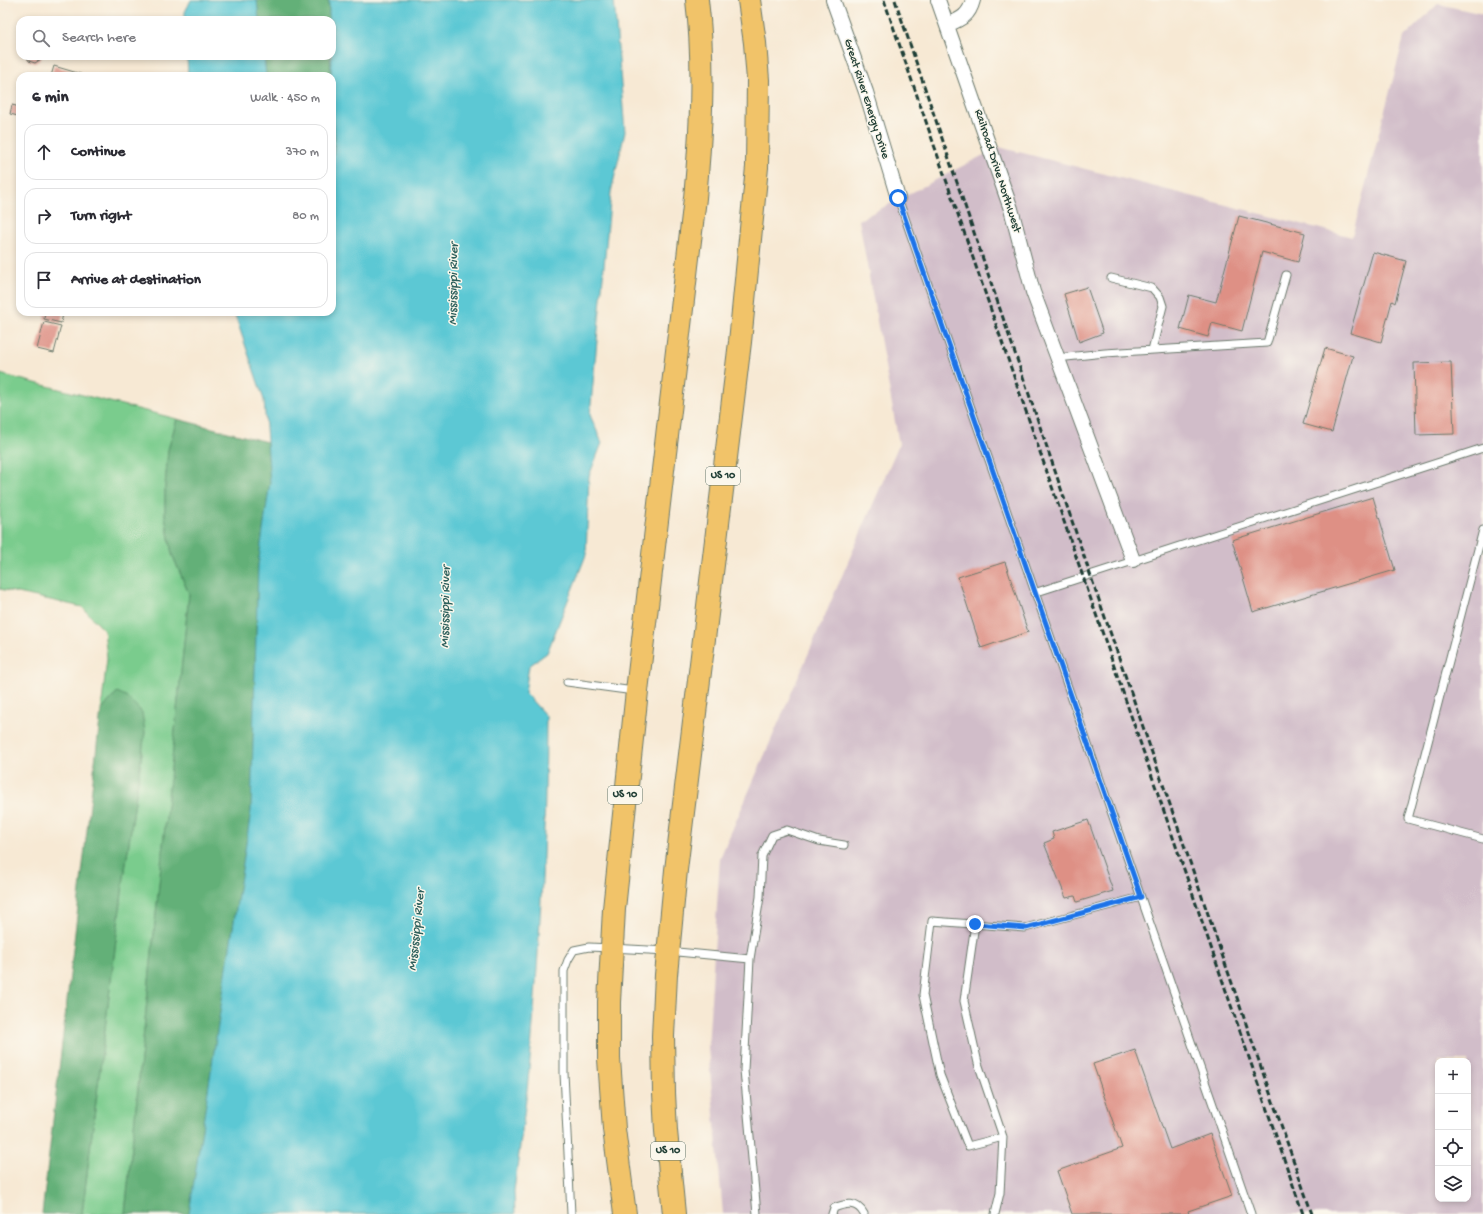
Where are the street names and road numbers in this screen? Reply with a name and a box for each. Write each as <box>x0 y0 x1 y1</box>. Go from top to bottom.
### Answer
street label: Great River Energy Drive <box>840 37 892 161</box>
street label: Railroad Drive Northwest <box>970 108 1024 235</box>
road number: US 10 <box>706 467 740 485</box>
road number: US 10 <box>608 786 642 804</box>
road number: US 10 <box>651 1142 685 1160</box>

